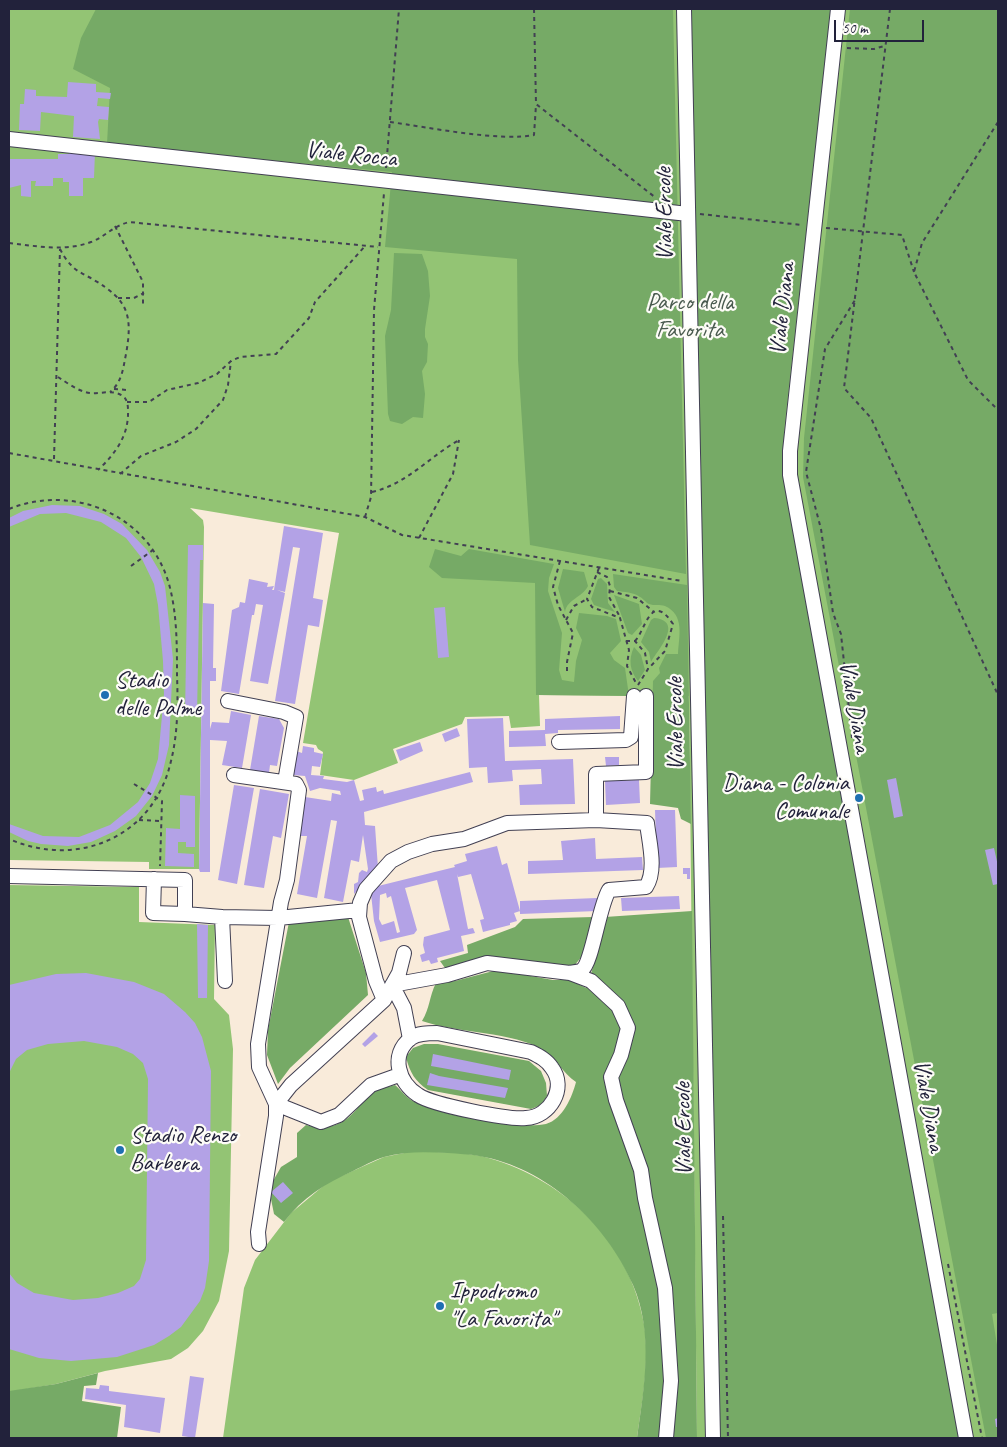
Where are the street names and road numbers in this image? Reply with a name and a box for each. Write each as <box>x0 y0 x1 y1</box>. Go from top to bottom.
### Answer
street label: Viale Rocca <box>304 136 398 174</box>
street label: Viale Ercole <box>650 167 680 261</box>
street label: Viale Diana <box>764 261 802 357</box>
street label: Viale Diana <box>832 659 876 755</box>
street label: Viale Ercole <box>661 677 691 771</box>
street label: Viale Diana <box>906 1058 950 1154</box>
street label: Viale Ercole <box>669 1082 699 1176</box>

